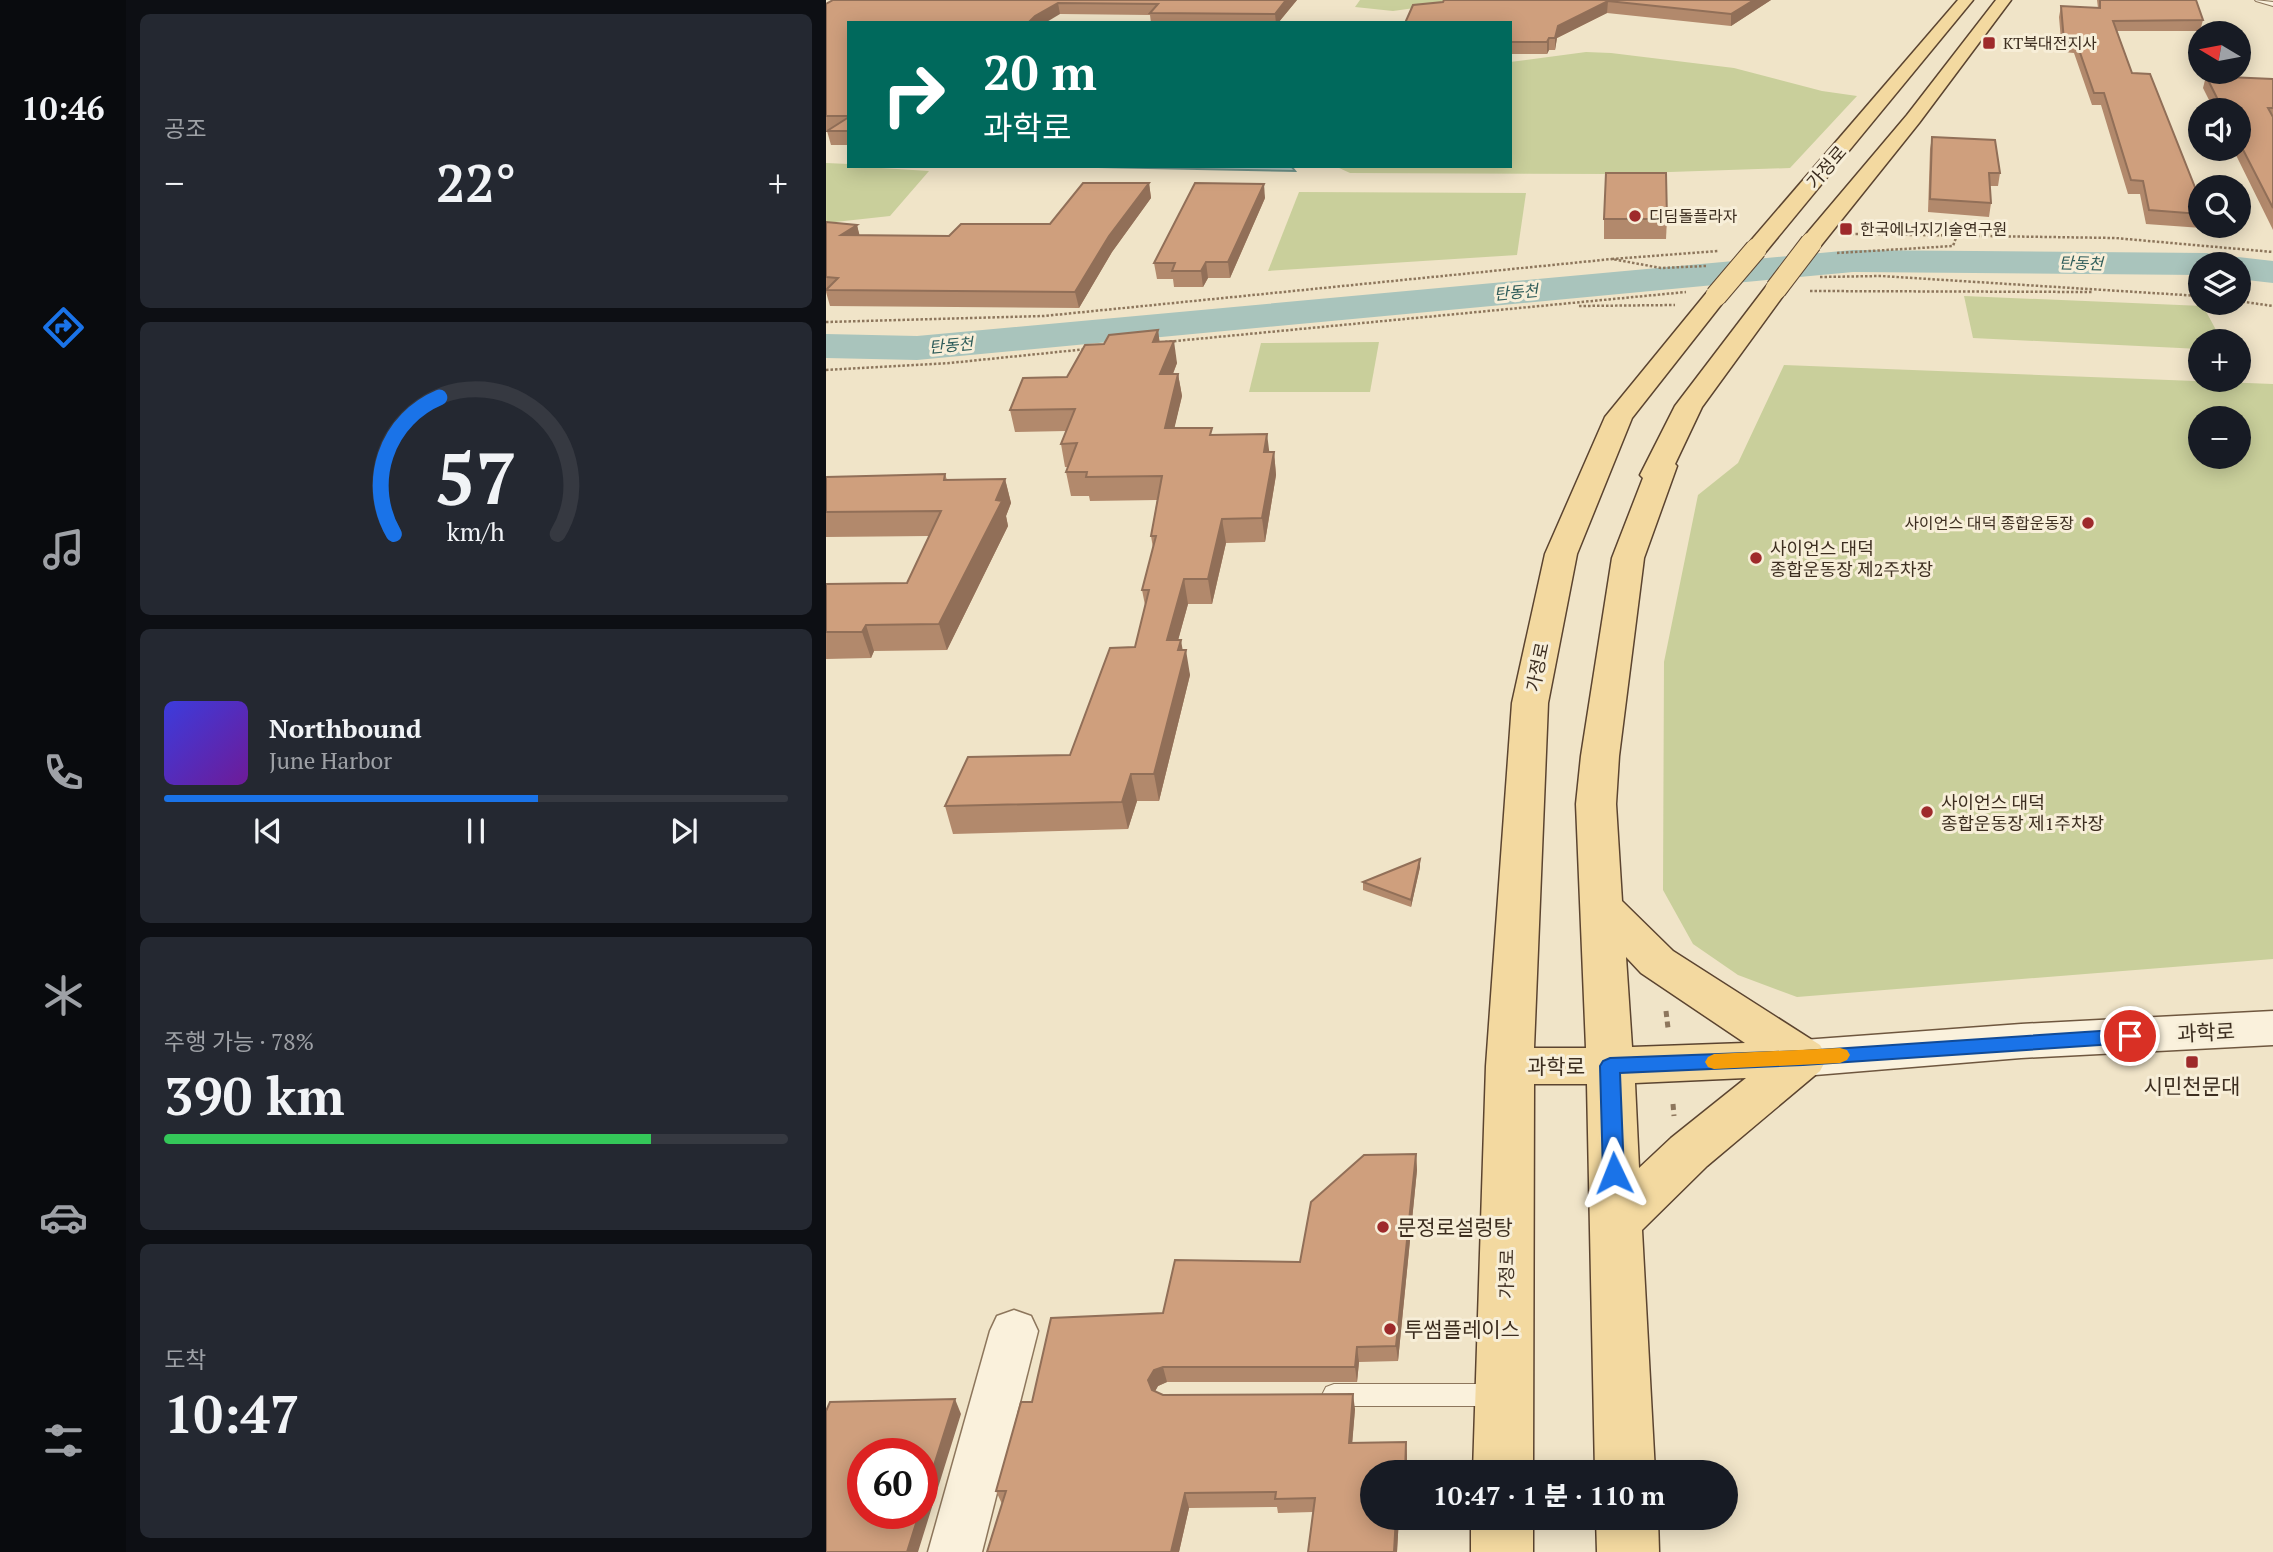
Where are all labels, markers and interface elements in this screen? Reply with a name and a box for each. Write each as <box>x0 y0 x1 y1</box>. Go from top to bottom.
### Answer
north arrow <box>2188 21 2250 84</box>
map controls <box>2188 21 2251 469</box>
place label: KT북대전지사 <box>2003 32 2097 54</box>
marker: KT북대전지사 <box>1981 35 1997 51</box>
text: 20 m <box>983 39 1097 104</box>
icon: right <box>868 49 959 140</box>
text: 10:46 <box>21 87 105 129</box>
button: sound <box>2188 98 2251 161</box>
text: 과학로 <box>983 106 1071 148</box>
text: 공조 <box>164 113 206 144</box>
street label: 가정로 <box>1801 140 1851 194</box>
text: 22° <box>436 148 516 217</box>
text: − <box>164 158 184 208</box>
text: + <box>768 158 788 208</box>
button: search <box>2188 175 2251 238</box>
place label: 디딤돌플라자 <box>1649 205 1738 227</box>
marker: 디딤돌플라자 <box>1627 208 1643 224</box>
place label: 한국에너지기술연구원 <box>1860 218 2007 240</box>
marker: 한국에너지기술연구원 <box>1838 221 1854 237</box>
water label: 탄동천 <box>2059 252 2106 274</box>
button: layers <box>2188 252 2251 315</box>
water label: 탄동천 <box>1493 279 1541 305</box>
icon: directions <box>39 303 88 352</box>
button: + <box>2188 329 2251 392</box>
water label: 탄동천 <box>928 332 976 358</box>
button: − <box>2188 406 2251 469</box>
text: 57 <box>435 429 517 526</box>
place label: 사이언스 대덕 종합운동장 <box>1904 512 2074 534</box>
text: km/h <box>447 515 505 548</box>
marker: 사이언스 대덕 종합운동장 <box>2080 515 2096 531</box>
icon: music <box>39 525 88 574</box>
place label: 사이언스 대덕 종합운동장 제2주차장 <box>1770 536 1933 581</box>
marker: 사이언스 대덕 종합운동장 제2주차장 <box>1748 550 1764 566</box>
street label: 가정로 <box>1520 640 1554 694</box>
text: Northbound <box>269 711 422 745</box>
text: June Harbor <box>269 745 392 776</box>
icon: phone <box>39 748 88 797</box>
place label: 사이언스 대덕 종합운동장 제1주차장 <box>1941 790 2104 835</box>
marker: 사이언스 대덕 종합운동장 제1주차장 <box>1919 804 1935 820</box>
icon: previous <box>249 812 287 850</box>
icon: pause <box>457 812 495 850</box>
icon: next <box>665 812 703 850</box>
icon: climate <box>39 971 88 1020</box>
pin <box>2100 1006 2160 1066</box>
icon: arrive <box>2111 1017 2149 1055</box>
street label: 과학로 <box>2176 1017 2236 1047</box>
text: 주행 가능 · 78% <box>164 1026 314 1057</box>
street label: 과학로 <box>1527 1052 1585 1080</box>
marker: 시민천문대 <box>2184 1054 2200 1070</box>
text: 390 km <box>164 1061 345 1130</box>
place label: 시민천문대 <box>2144 1072 2240 1100</box>
position arrow <box>1577 1136 1651 1210</box>
icon: car <box>39 1193 88 1242</box>
place label: 문정로설렁탕 <box>1397 1213 1513 1241</box>
marker: 문정로설렁탕 <box>1375 1219 1391 1235</box>
street label: 가정로 <box>1494 1249 1518 1299</box>
place label: 투썸플레이스 <box>1404 1315 1520 1343</box>
marker: 투썸플레이스 <box>1382 1321 1398 1337</box>
text: 도착 <box>164 1344 206 1375</box>
text: 10:47 <box>164 1379 299 1448</box>
icon: filters <box>39 1416 88 1465</box>
speed limit sign: 60 <box>847 1438 938 1529</box>
text: 10:47 · 1 분 · 110 m <box>1433 1478 1665 1512</box>

